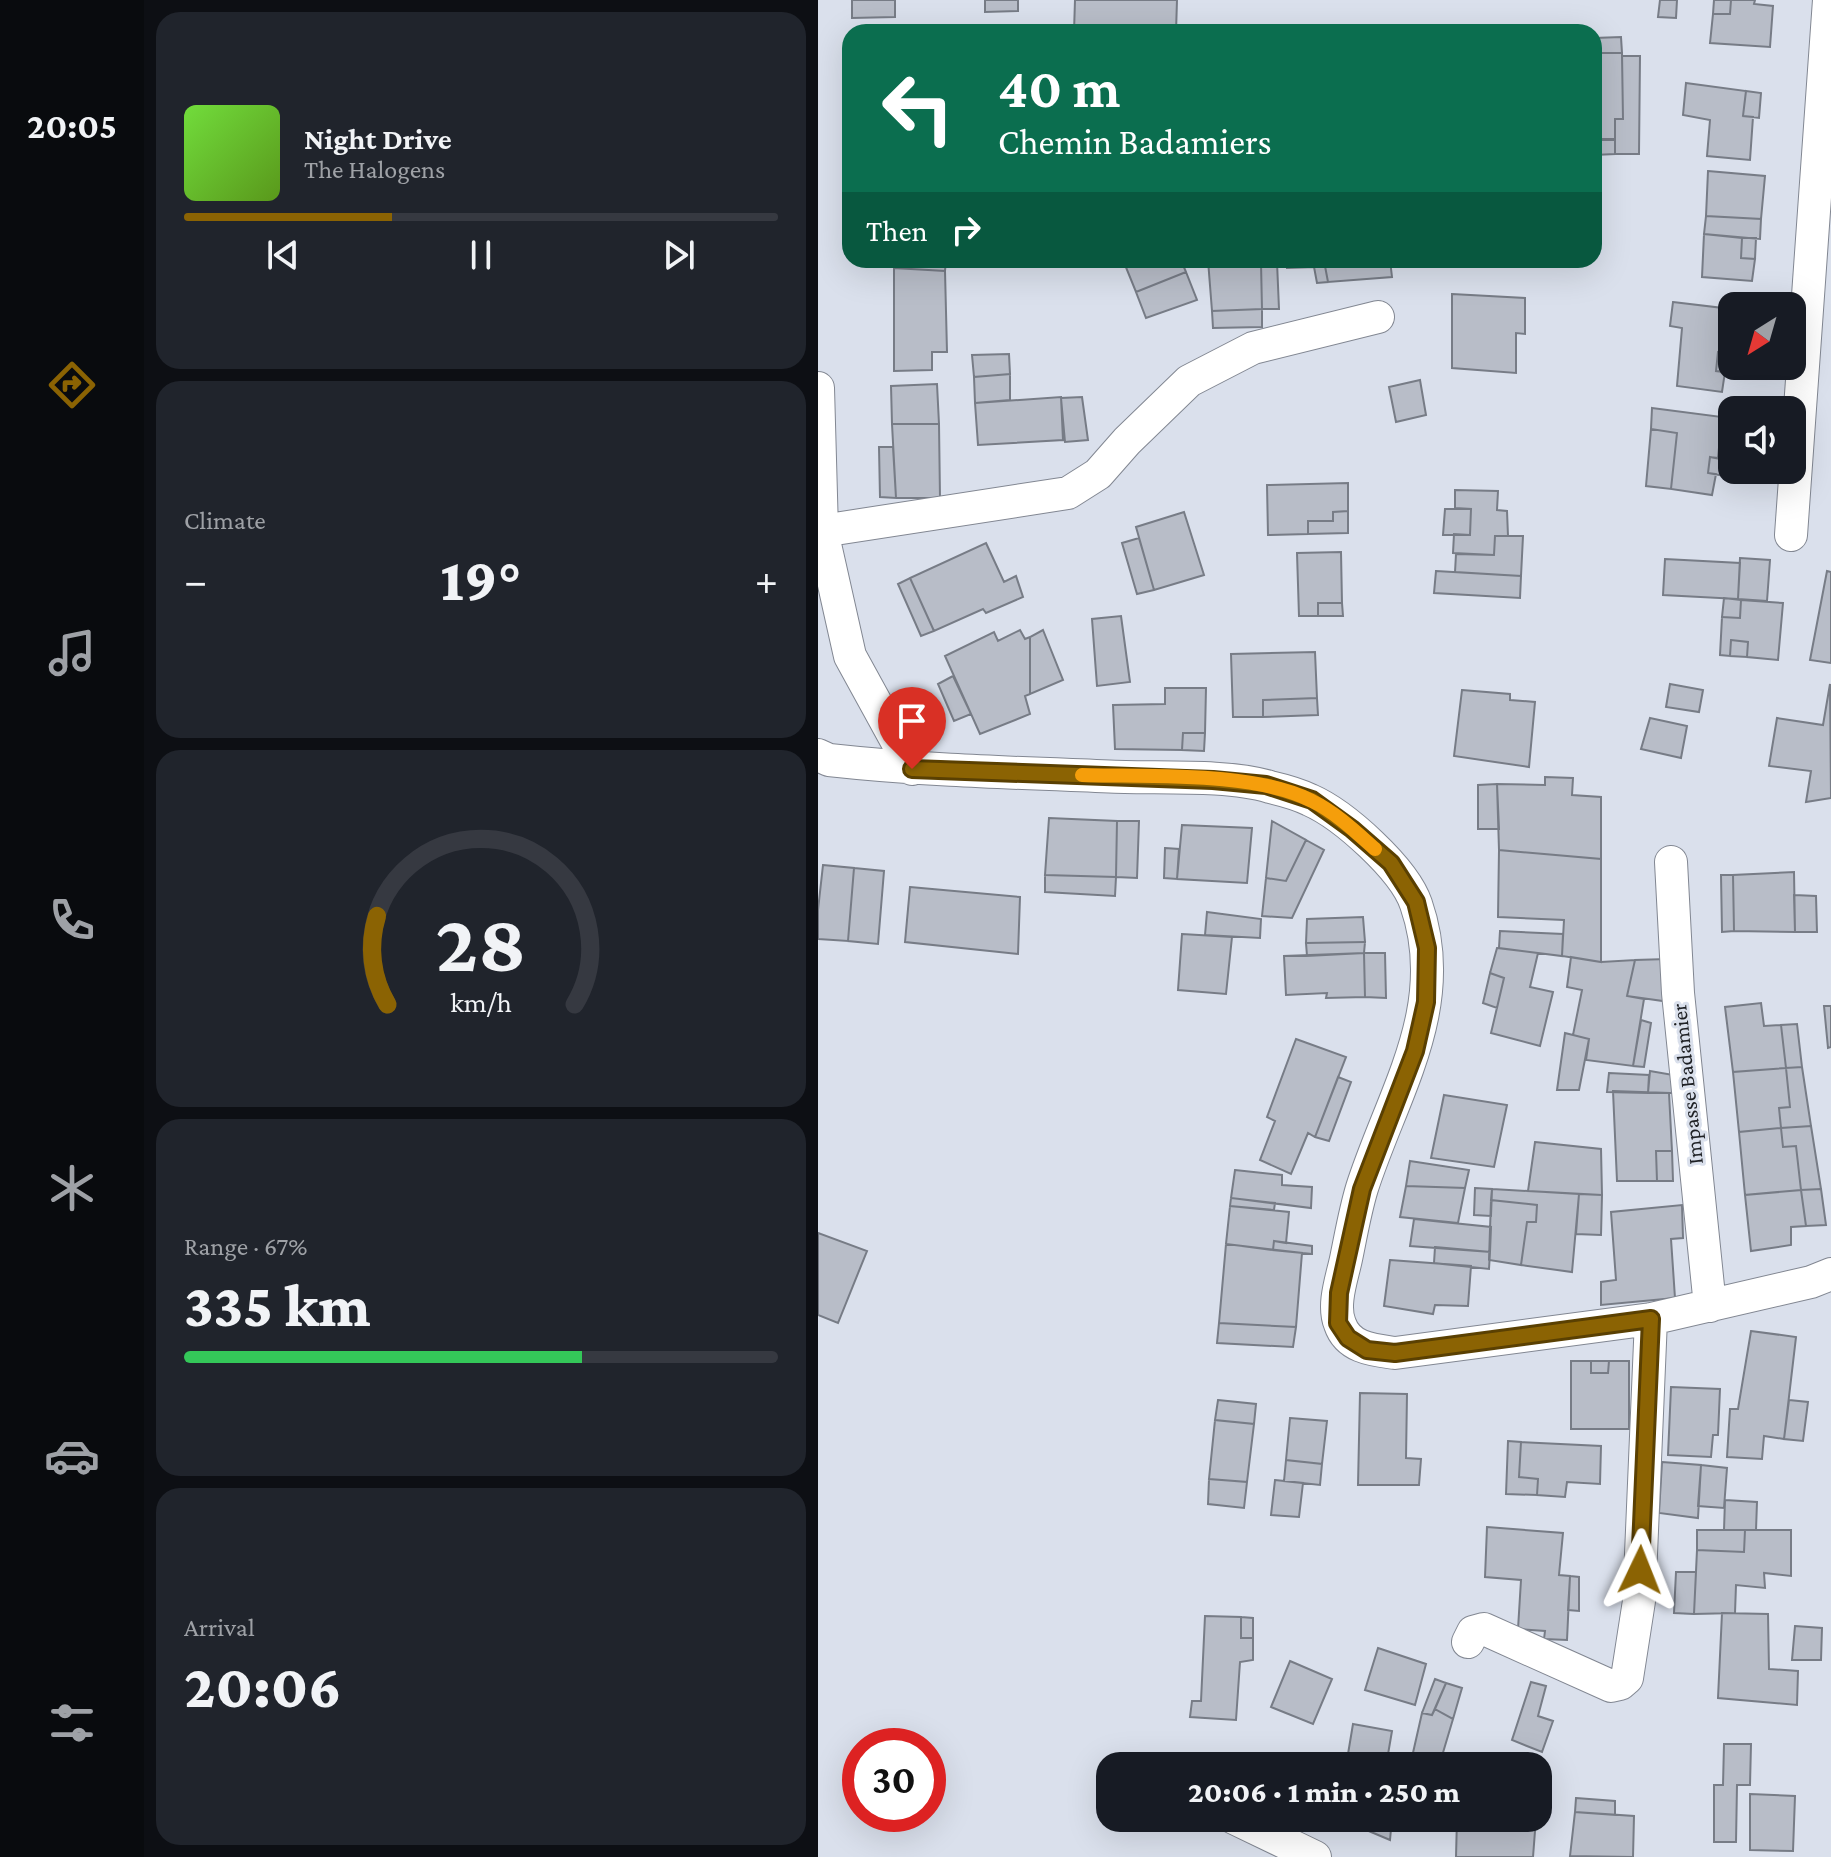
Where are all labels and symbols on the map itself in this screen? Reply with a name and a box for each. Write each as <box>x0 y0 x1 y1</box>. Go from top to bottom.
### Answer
north arrow <box>1718 292 1806 380</box>
pin <box>878 687 946 769</box>
street label: Impasse Badamier <box>1666 1002 1708 1166</box>
position arrow <box>1598 1528 1682 1612</box>
speed limit sign: 30 <box>842 1728 946 1832</box>

